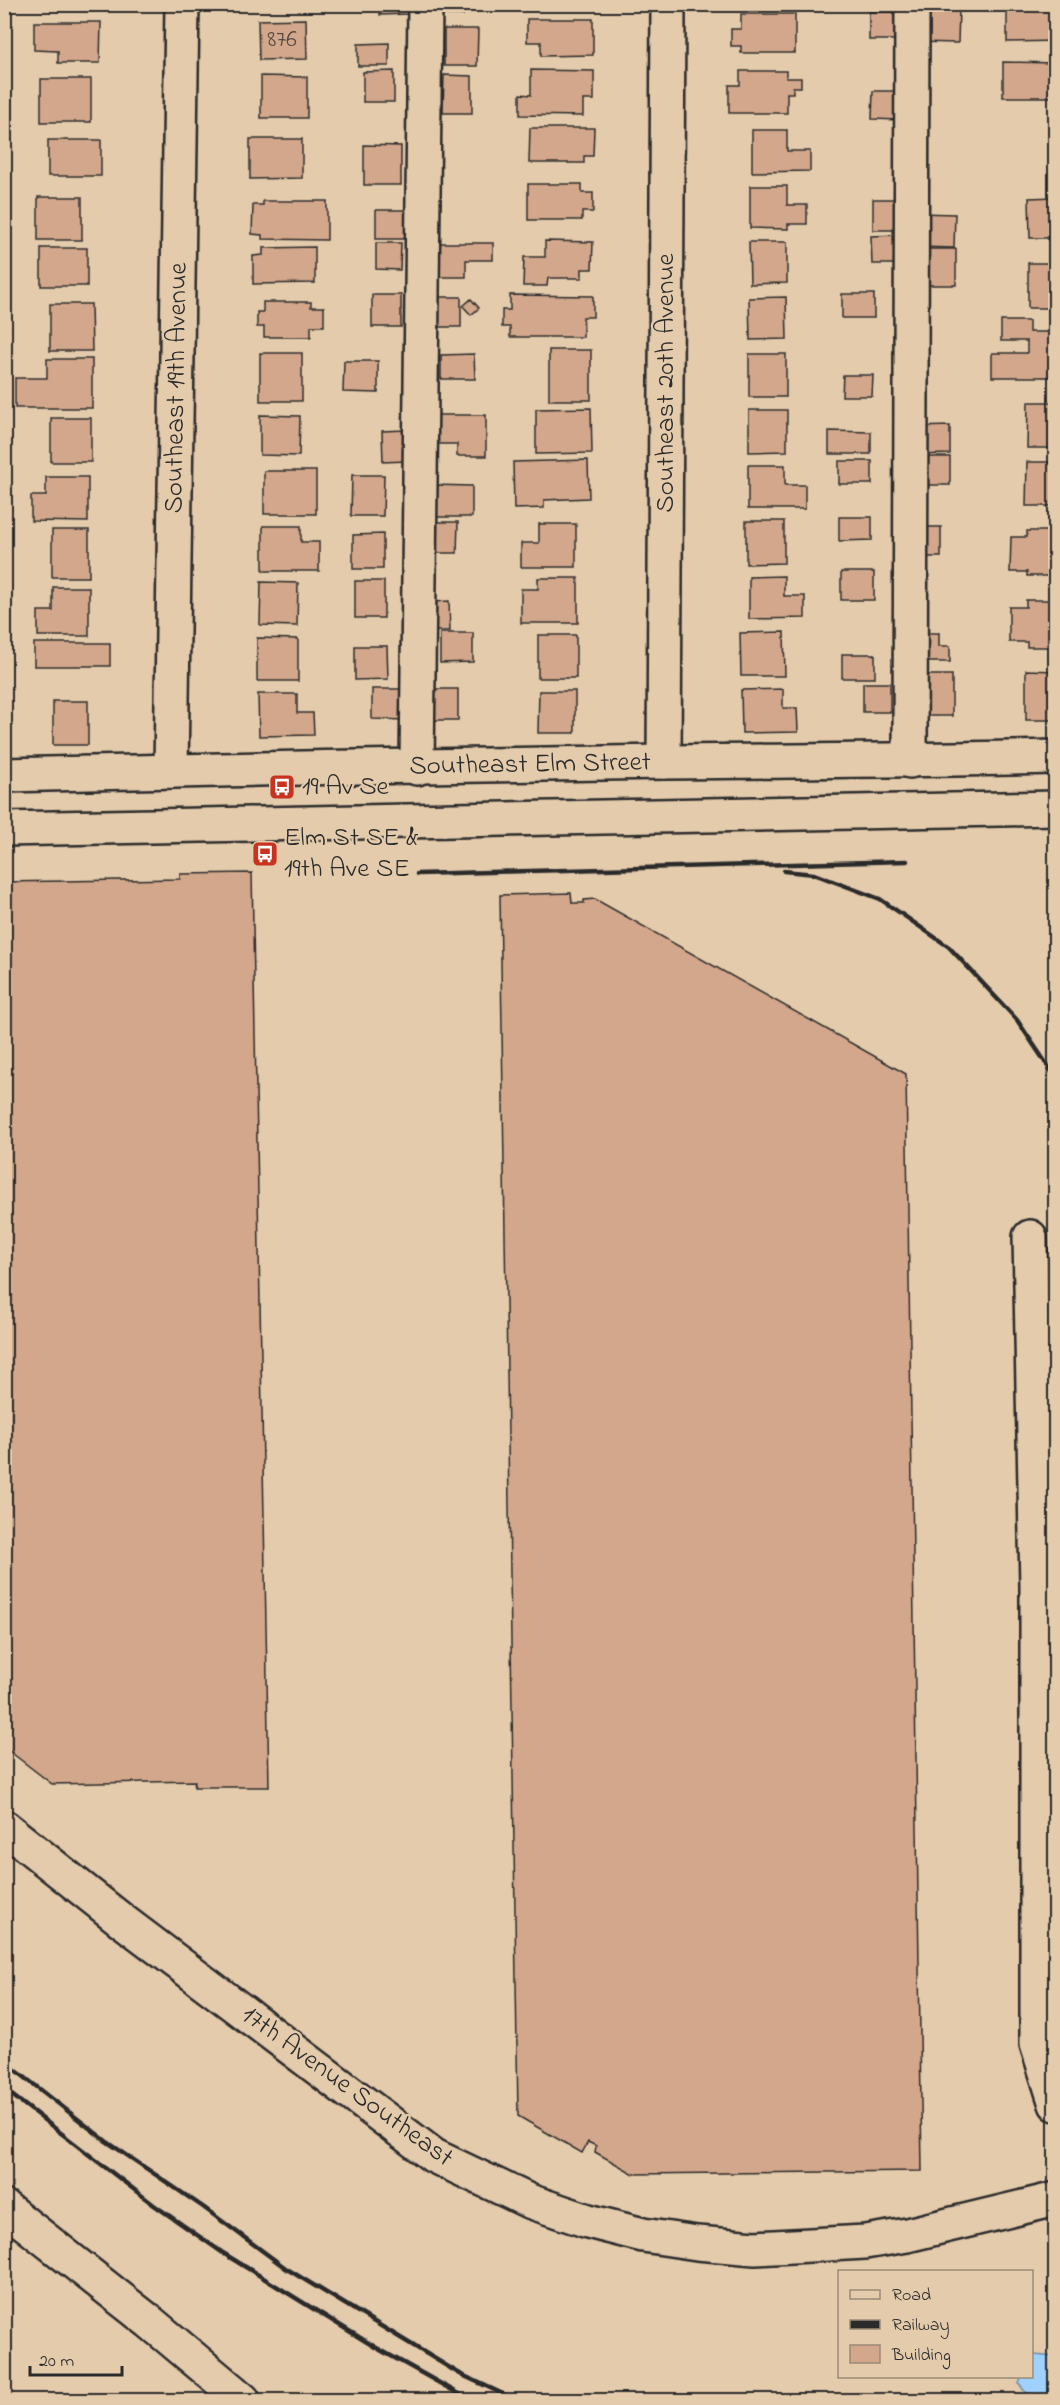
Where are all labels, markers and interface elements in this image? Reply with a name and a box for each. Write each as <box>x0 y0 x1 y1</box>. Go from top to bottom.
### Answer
house number: 876 <box>267 23 297 58</box>
street label: Southeast 20th Avenue <box>647 252 686 513</box>
street label: Southeast 19th Avenue <box>155 261 199 514</box>
street label: Southeast Elm Street <box>409 743 651 787</box>
place label: 19 Av Se <box>302 768 390 807</box>
bus stop icon: 19 Av Se <box>267 772 297 802</box>
place label: Elm St SE & 19th Ave SE <box>284 819 419 889</box>
bus stop icon: Elm St SE & 19th Ave SE <box>250 839 280 869</box>
street label: 17th Avenue Southeast <box>233 1997 461 2177</box>
legend <box>838 2270 1033 2378</box>
text: Road <box>892 2283 931 2309</box>
text: Railway <box>892 2313 949 2339</box>
scale bar <box>30 2339 122 2377</box>
text: Building <box>891 2343 951 2370</box>
text: 20 m <box>39 2349 74 2375</box>

